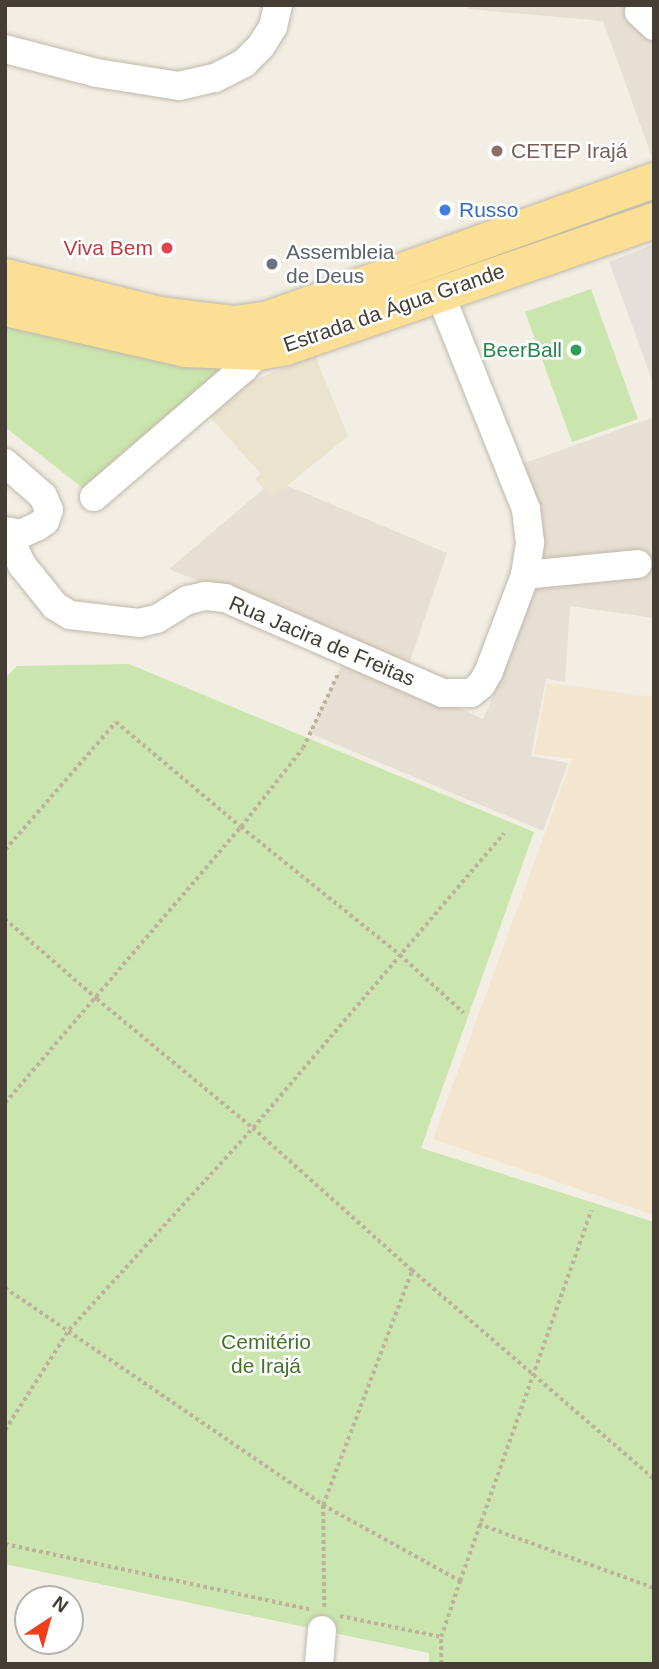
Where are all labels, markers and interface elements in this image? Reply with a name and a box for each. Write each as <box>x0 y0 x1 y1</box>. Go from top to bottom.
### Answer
place label: CETEP Irajá <box>511 138 628 164</box>
marker: CETEP Irajá <box>489 143 505 159</box>
place label: Russo <box>459 197 519 223</box>
marker: Russo <box>437 202 453 218</box>
place label: Viva Bem <box>64 235 153 261</box>
place label: Assembleia de Deus <box>286 239 395 289</box>
marker: Viva Bem <box>159 240 175 256</box>
marker: Assembleia de Deus <box>264 256 280 272</box>
street label: Estrada da Água Grande <box>280 258 508 358</box>
place label: BeerBall <box>483 337 562 363</box>
marker: BeerBall <box>568 342 584 358</box>
street label: Rua Jacira de Freitas <box>225 590 419 692</box>
park label: Cemitério de Irajá <box>221 1329 311 1379</box>
north arrow <box>14 1585 84 1655</box>
text: N <box>49 1592 72 1617</box>

